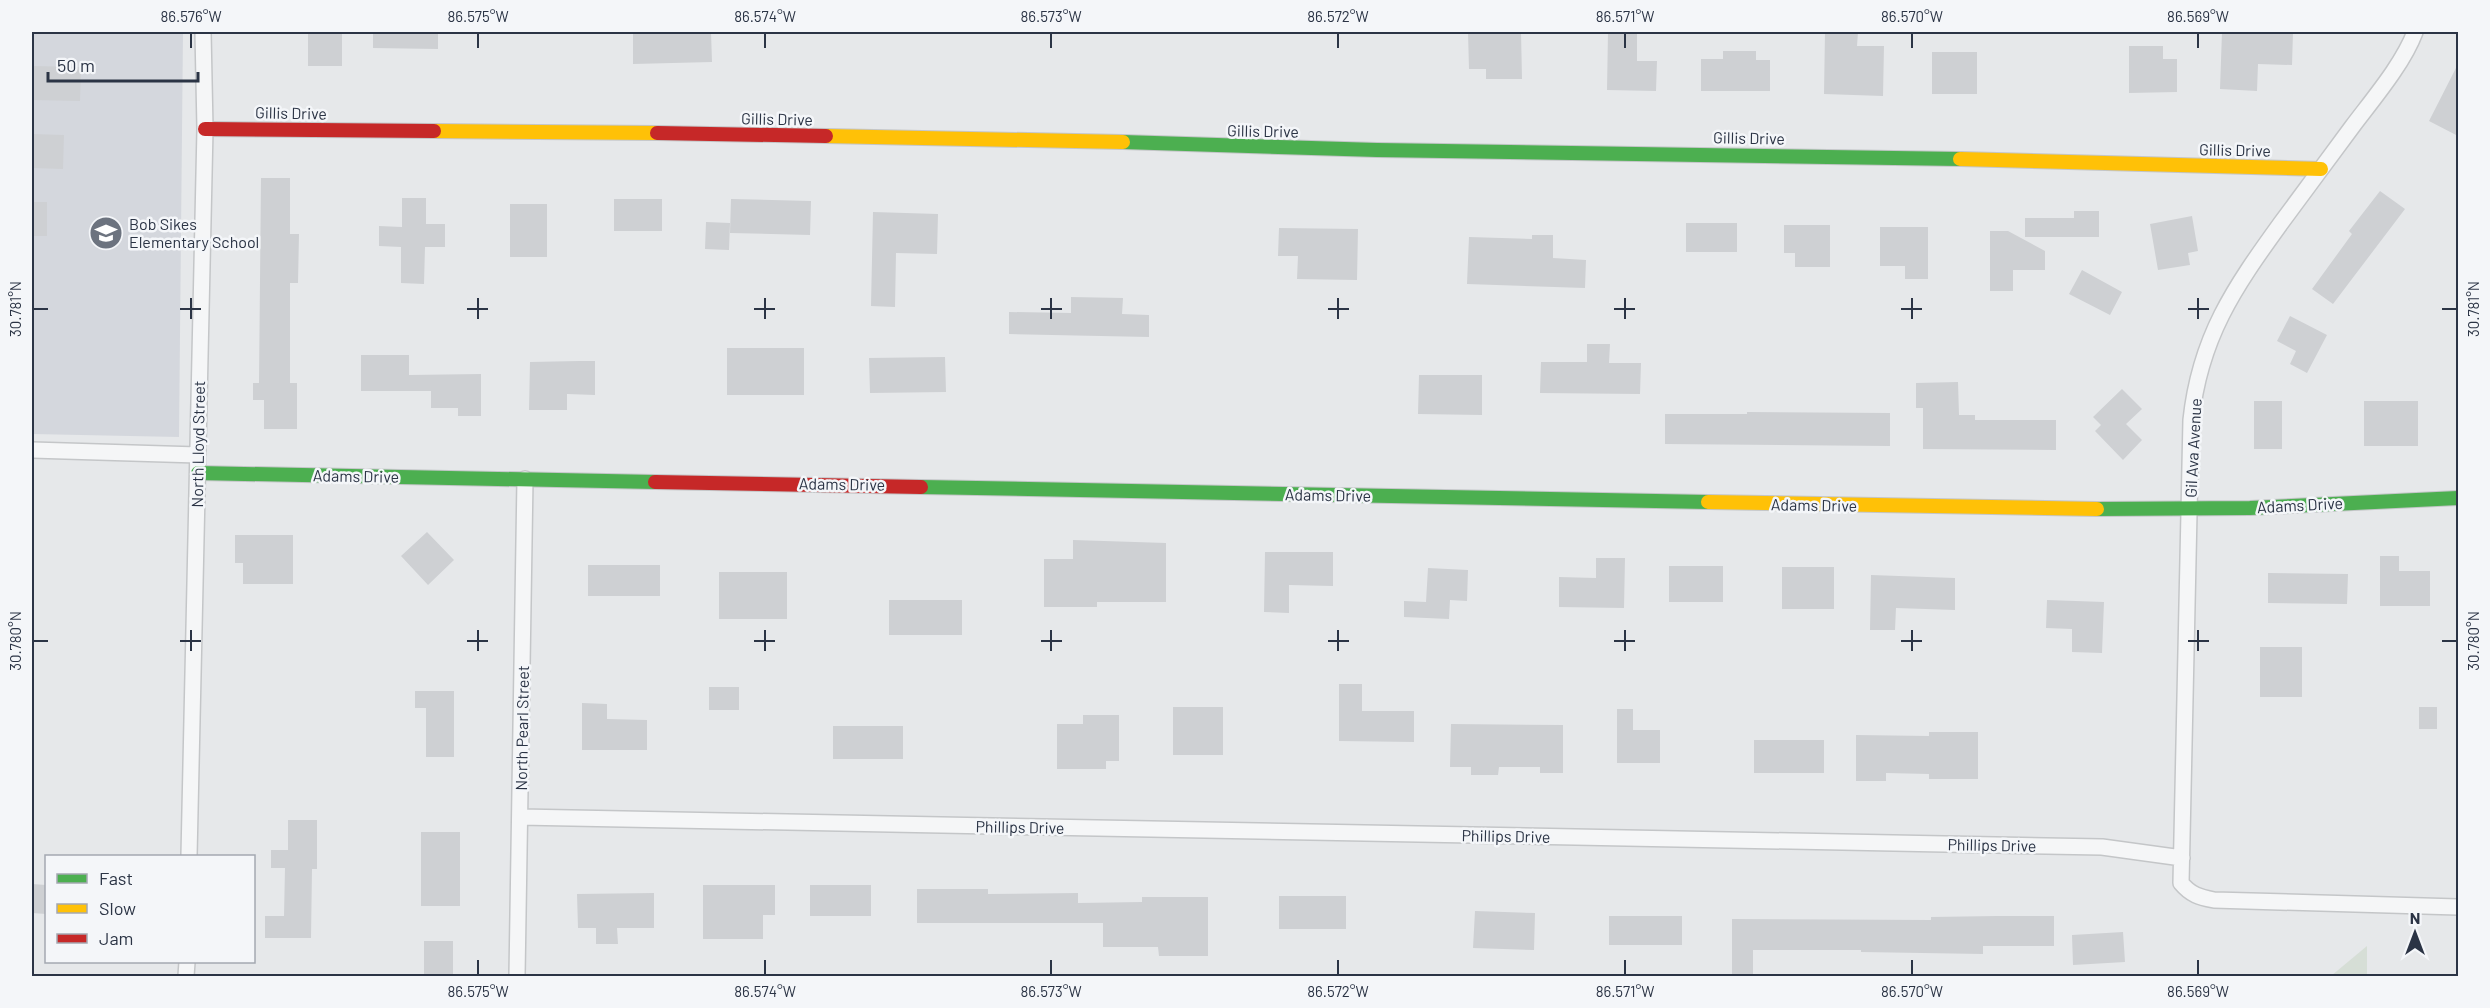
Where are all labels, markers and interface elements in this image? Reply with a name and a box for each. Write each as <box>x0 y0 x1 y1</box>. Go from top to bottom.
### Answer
text: 86.576°W <box>160 7 222 25</box>
text: 86.575°W <box>447 7 509 25</box>
text: 86.574°W <box>734 7 796 25</box>
text: 86.573°W <box>1020 7 1082 25</box>
text: 86.572°W <box>1307 7 1369 25</box>
text: 86.571°W <box>1596 7 1654 25</box>
text: 86.570°W <box>1881 7 1943 25</box>
text: 86.569°W <box>2167 7 2229 25</box>
scale bar <box>48 45 198 83</box>
text: 50 m <box>57 54 95 76</box>
street label: Gillis Drive <box>255 102 327 123</box>
street label: Gillis Drive <box>741 108 813 129</box>
street label: Gillis Drive <box>1227 120 1299 141</box>
street label: Gillis Drive <box>1713 127 1785 148</box>
street label: Gillis Drive <box>2199 139 2271 160</box>
place label: Bob Sikes Elementary School <box>129 214 259 251</box>
school or university icon: Bob Sikes Elementary School <box>88 215 124 251</box>
text: 30.781°N <box>6 281 24 337</box>
text: 30.781°N <box>2464 281 2482 337</box>
street label: North Lloyd Street <box>187 380 208 508</box>
street label: Gil Ava Avenue <box>2180 398 2205 498</box>
street label: Adams Drive <box>313 465 399 486</box>
street label: Adams Drive <box>799 473 885 494</box>
street label: Adams Drive <box>1285 484 1371 505</box>
street label: Adams Drive <box>2256 493 2344 516</box>
street label: Adams Drive <box>1771 494 1857 515</box>
text: 30.780°N <box>6 611 24 671</box>
text: 30.780°N <box>2464 611 2482 671</box>
street label: North Pearl Street <box>511 665 532 791</box>
street label: Phillips Drive <box>975 816 1065 837</box>
street label: Phillips Drive <box>1461 825 1551 846</box>
street label: Phillips Drive <box>1947 834 2037 855</box>
legend <box>45 855 255 963</box>
text: Fast <box>99 867 133 889</box>
text: Slow <box>99 897 136 919</box>
north arrow <box>2385 903 2445 963</box>
text: N <box>2410 908 2420 927</box>
text: Jam <box>99 927 133 949</box>
text: 86.575°W <box>447 982 509 1000</box>
text: 86.574°W <box>734 982 796 1000</box>
text: 86.573°W <box>1020 982 1082 1000</box>
text: 86.572°W <box>1307 982 1369 1000</box>
text: 86.571°W <box>1596 982 1654 1000</box>
text: 86.570°W <box>1881 982 1943 1000</box>
text: 86.569°W <box>2167 982 2229 1000</box>

